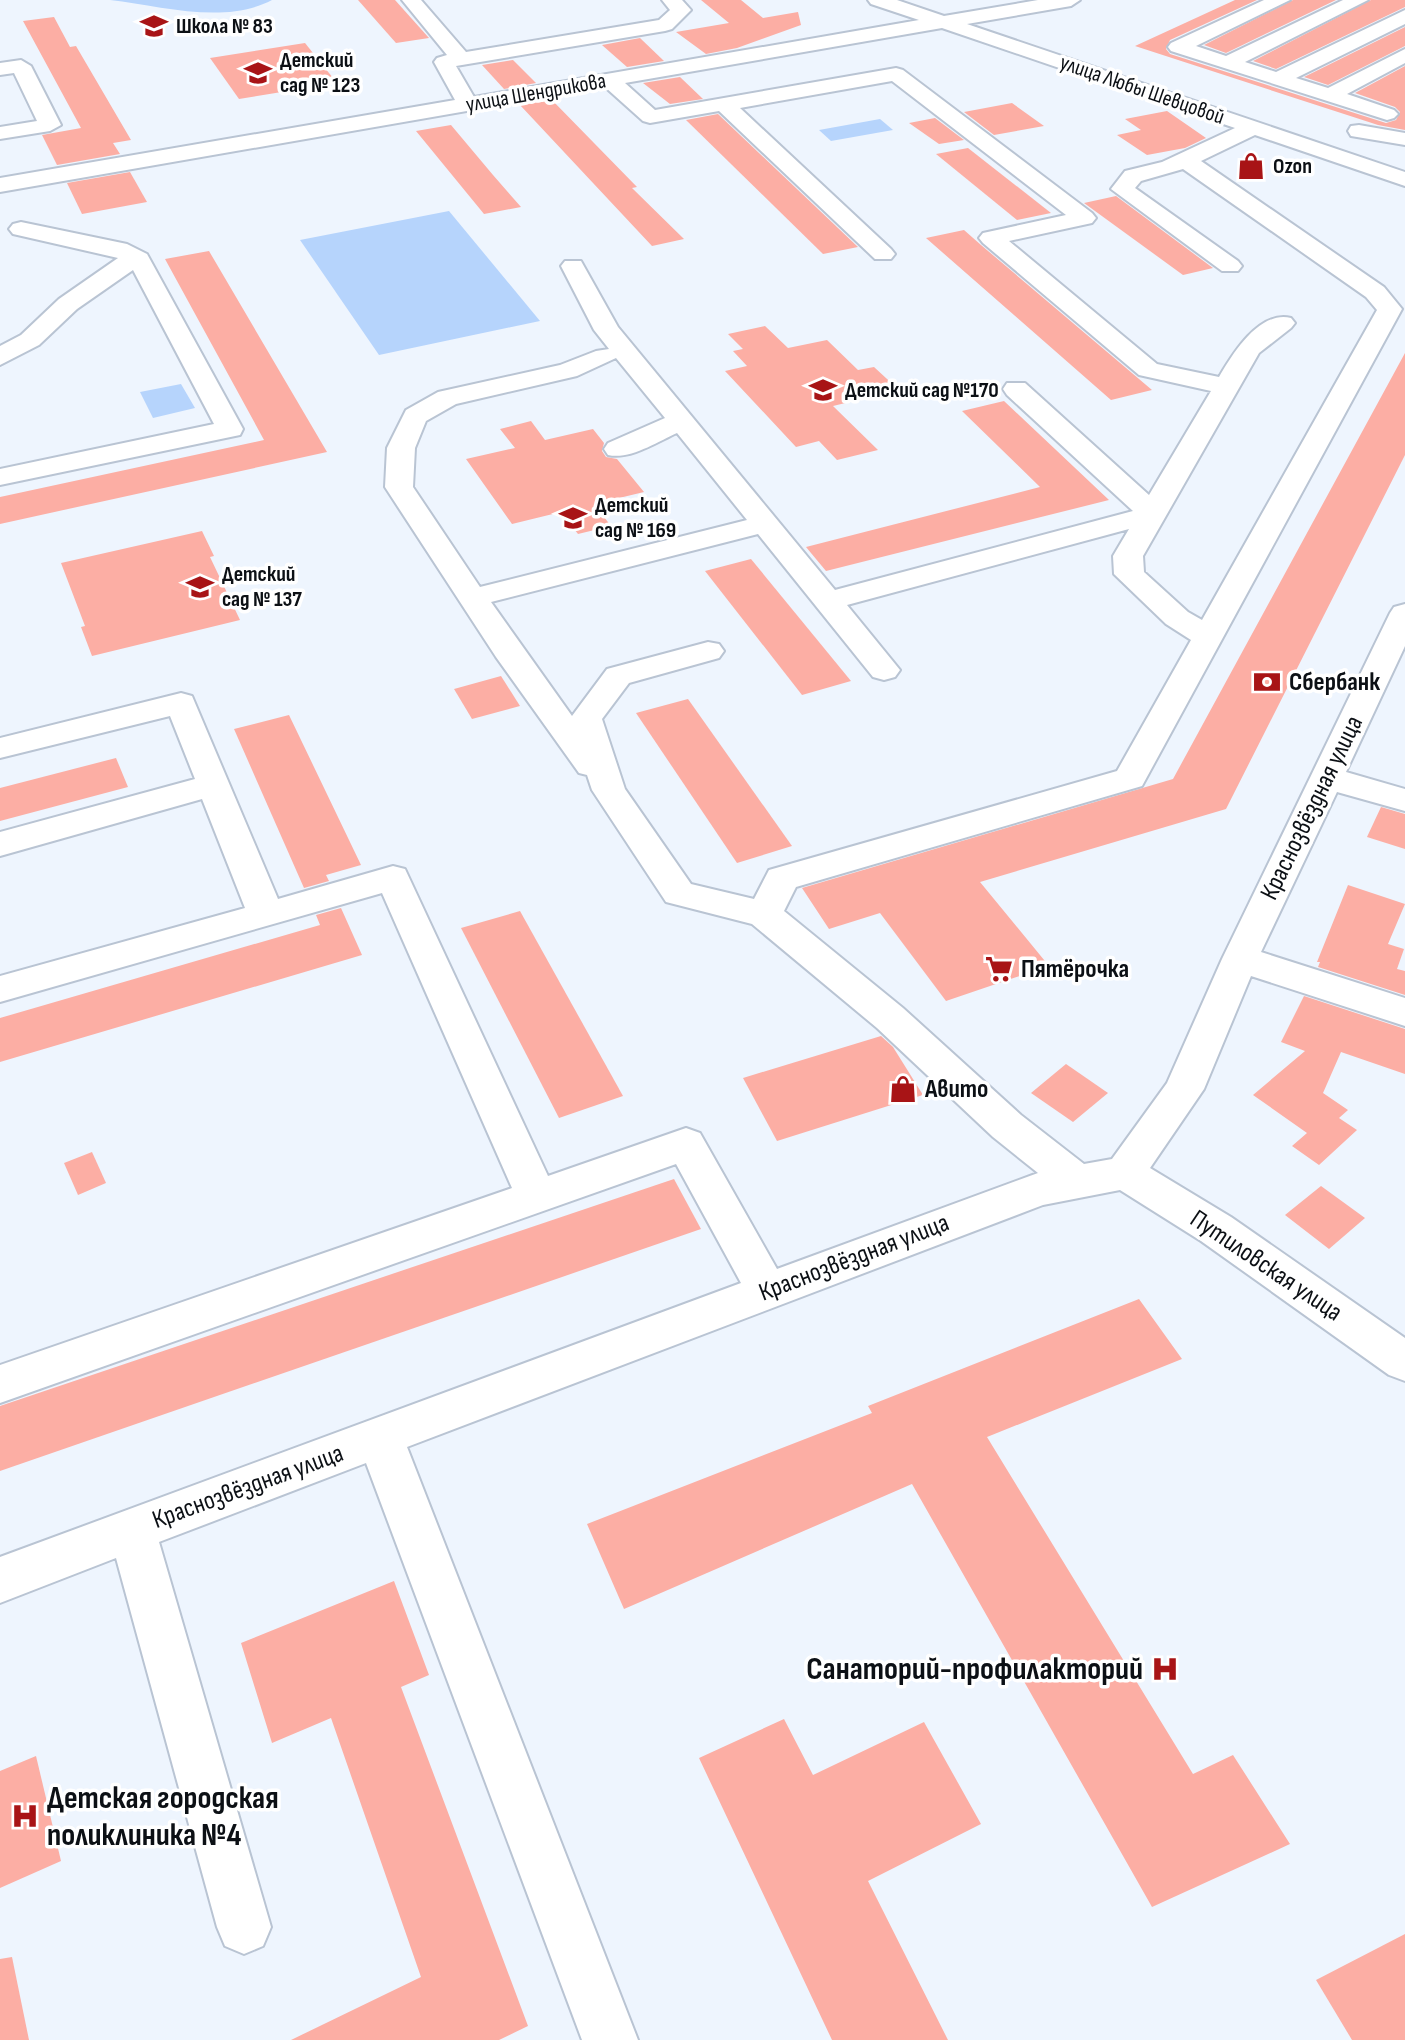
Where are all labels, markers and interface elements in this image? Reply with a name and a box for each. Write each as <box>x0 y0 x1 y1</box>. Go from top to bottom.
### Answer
school or university icon: Школа № 83 <box>139 11 169 41</box>
place label: Школа № 83 <box>176 13 273 40</box>
place label: Детский сад № 123 <box>280 47 360 99</box>
street label: улица Любы Шевцовой <box>1056 49 1228 131</box>
school or university icon: Детский сад № 123 <box>243 58 273 88</box>
street label: улица Шендрикова <box>464 67 608 119</box>
shop icon: Ozon <box>1236 151 1266 181</box>
place label: Ozon <box>1273 153 1312 180</box>
school or university icon: Детский сад №170 <box>808 375 838 405</box>
place label: Детский сад №170 <box>845 377 999 404</box>
place label: Детский сад № 169 <box>595 492 676 544</box>
school or university icon: Детский сад № 169 <box>558 503 588 533</box>
place label: Детский сад № 137 <box>222 561 302 613</box>
school or university icon: Детский сад № 137 <box>185 572 215 602</box>
bank icon: Сбербанк <box>1252 667 1282 697</box>
place label: Сбербанк <box>1289 667 1380 698</box>
street label: Краснозвёздная улица <box>1254 711 1370 905</box>
supermarket icon: Пятёрочка <box>984 954 1014 984</box>
place label: Пятёрочка <box>1021 954 1129 985</box>
shop icon: Авито <box>888 1074 918 1104</box>
place label: Авито <box>924 1074 988 1105</box>
street label: Путиловская улица <box>1184 1204 1348 1328</box>
street label: Краснозвёздная улица <box>755 1208 953 1308</box>
street label: Краснозвёздная улица <box>148 1438 348 1536</box>
place label: Cанаторий-профилакторий <box>806 1650 1143 1689</box>
hospital icon: Cанаторий-профилакторий <box>1150 1654 1180 1684</box>
place label: Детская городская поликлиника №4 <box>47 1779 279 1855</box>
hospital icon: Детская городская поликлиника №4 <box>10 1801 40 1831</box>

